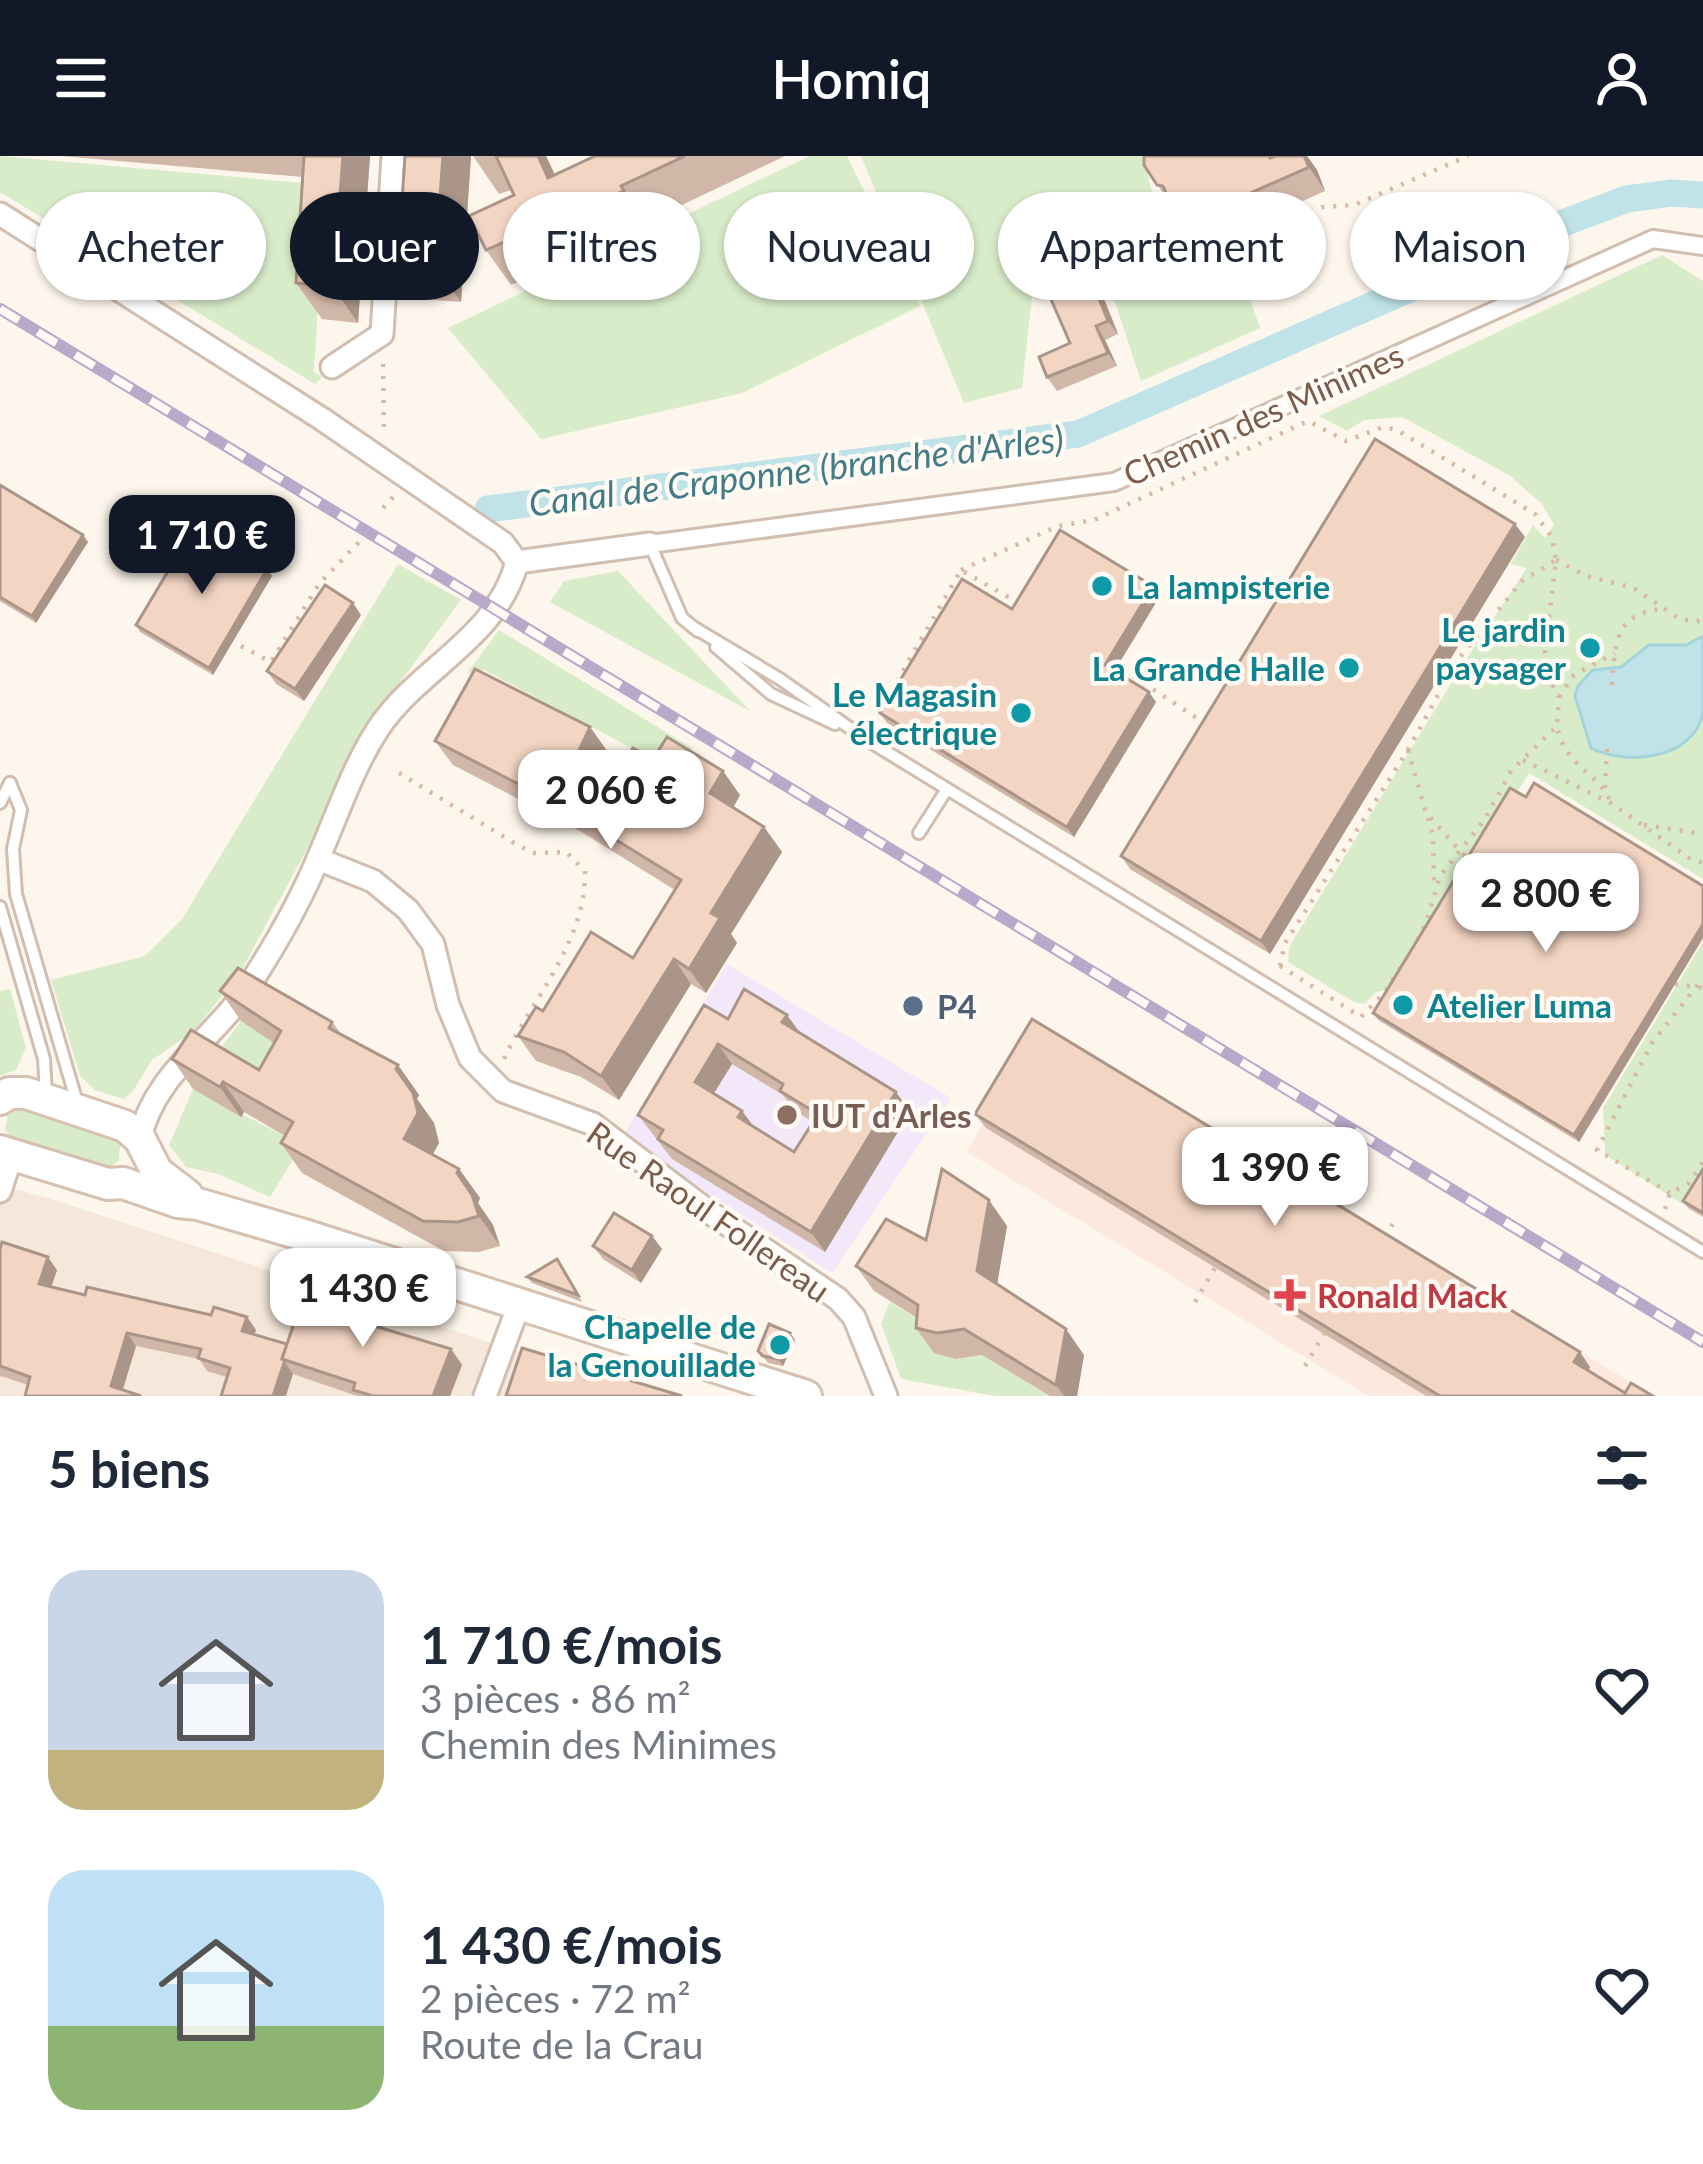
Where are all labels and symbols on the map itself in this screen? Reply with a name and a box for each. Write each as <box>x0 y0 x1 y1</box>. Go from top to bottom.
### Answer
street label: Chemin des Minimes <box>1117 334 1409 494</box>
water label: Canal de Craponne (branche d'Arles) <box>526 415 1066 525</box>
pin: 1 710 € <box>91 495 313 597</box>
place label: La lampisterie <box>1126 566 1330 606</box>
marker: La lampisterie <box>1089 573 1115 599</box>
place label: Le jardin paysager <box>1436 609 1567 687</box>
marker: Le jardin paysager <box>1577 635 1603 661</box>
place label: La Grande Halle <box>1092 648 1325 688</box>
marker: La Grande Halle <box>1336 655 1362 681</box>
place label: Le Magasin électrique <box>832 674 997 752</box>
marker: Le Magasin électrique <box>1008 700 1034 726</box>
pin: 2 060 € <box>500 750 722 852</box>
pin: 2 800 € <box>1435 853 1657 955</box>
place label: Atelier Luma <box>1426 985 1612 1025</box>
place label: P4 <box>937 986 977 1026</box>
marker: Atelier Luma <box>1390 992 1416 1018</box>
marker: P4 <box>900 993 926 1019</box>
place label: IUT d'Arles <box>811 1095 971 1135</box>
marker: IUT d'Arles <box>774 1102 800 1128</box>
street label: Rue Raoul Follereau <box>580 1112 838 1310</box>
pin: 1 390 € <box>1164 1127 1386 1229</box>
pin: 1 430 € <box>252 1248 474 1350</box>
place label: Ronald Mack <box>1317 1275 1508 1315</box>
marker: Ronald Mack <box>1274 1279 1306 1311</box>
place label: Chapelle de la Genouillade <box>548 1306 756 1384</box>
marker: Chapelle de la Genouillade <box>767 1332 793 1358</box>

